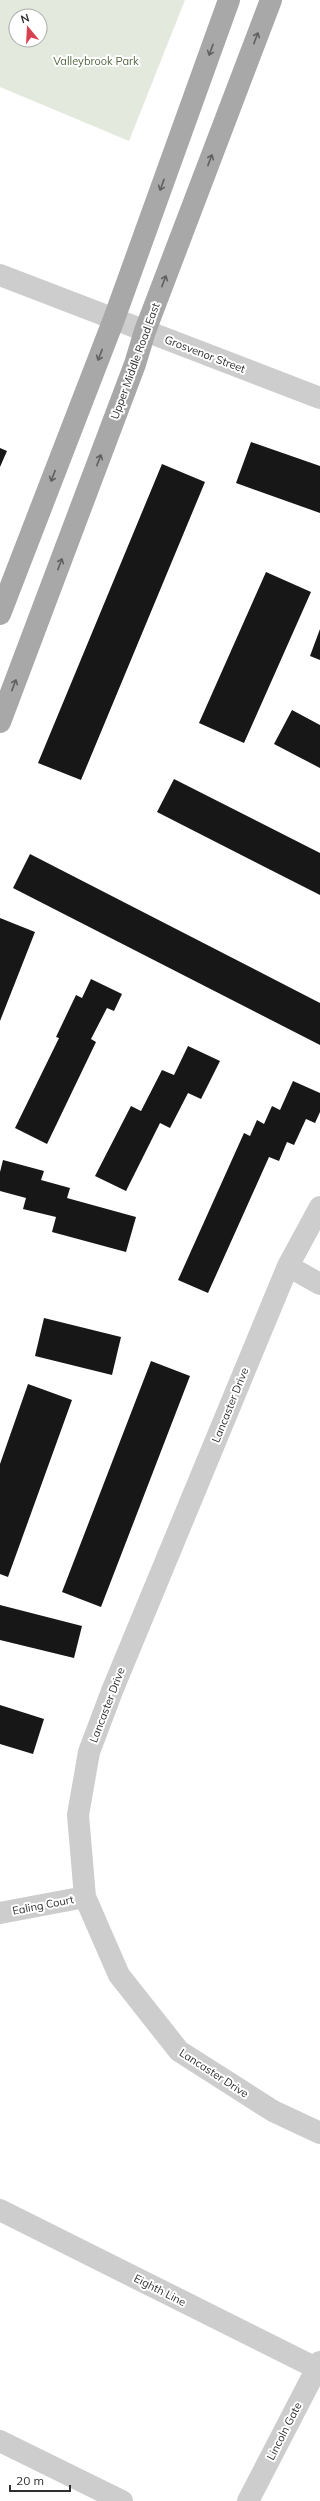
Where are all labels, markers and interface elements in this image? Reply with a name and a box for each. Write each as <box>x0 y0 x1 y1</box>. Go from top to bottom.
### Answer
north arrow <box>8 8 48 48</box>
text: N <box>19 11 31 26</box>
one-way arrow <box>253 33 261 45</box>
one-way arrow <box>206 43 214 55</box>
park label: Valleybrook Park <box>53 54 139 68</box>
one-way arrow <box>207 154 215 166</box>
one-way arrow <box>158 179 165 192</box>
one-way arrow <box>160 276 168 288</box>
street label: Upper Middle Road East <box>107 301 163 421</box>
street label: Grosvenor Street <box>163 332 247 376</box>
one-way arrow <box>95 349 103 361</box>
one-way arrow <box>95 454 103 466</box>
one-way arrow <box>49 470 57 482</box>
one-way arrow <box>56 558 64 570</box>
one-way arrow <box>10 680 18 692</box>
street label: Lancaster Drive <box>209 1365 251 1445</box>
street label: Lancaster Drive <box>86 1665 128 1745</box>
street label: Ealing Court <box>11 1892 75 1918</box>
street label: Lancaster Drive <box>177 2045 251 2101</box>
street label: Eighth Line <box>132 2271 188 2309</box>
street label: Lincoln Gate <box>263 2400 305 2462</box>
scale bar <box>10 2467 70 2493</box>
text: 20 m <box>16 2473 44 2488</box>

